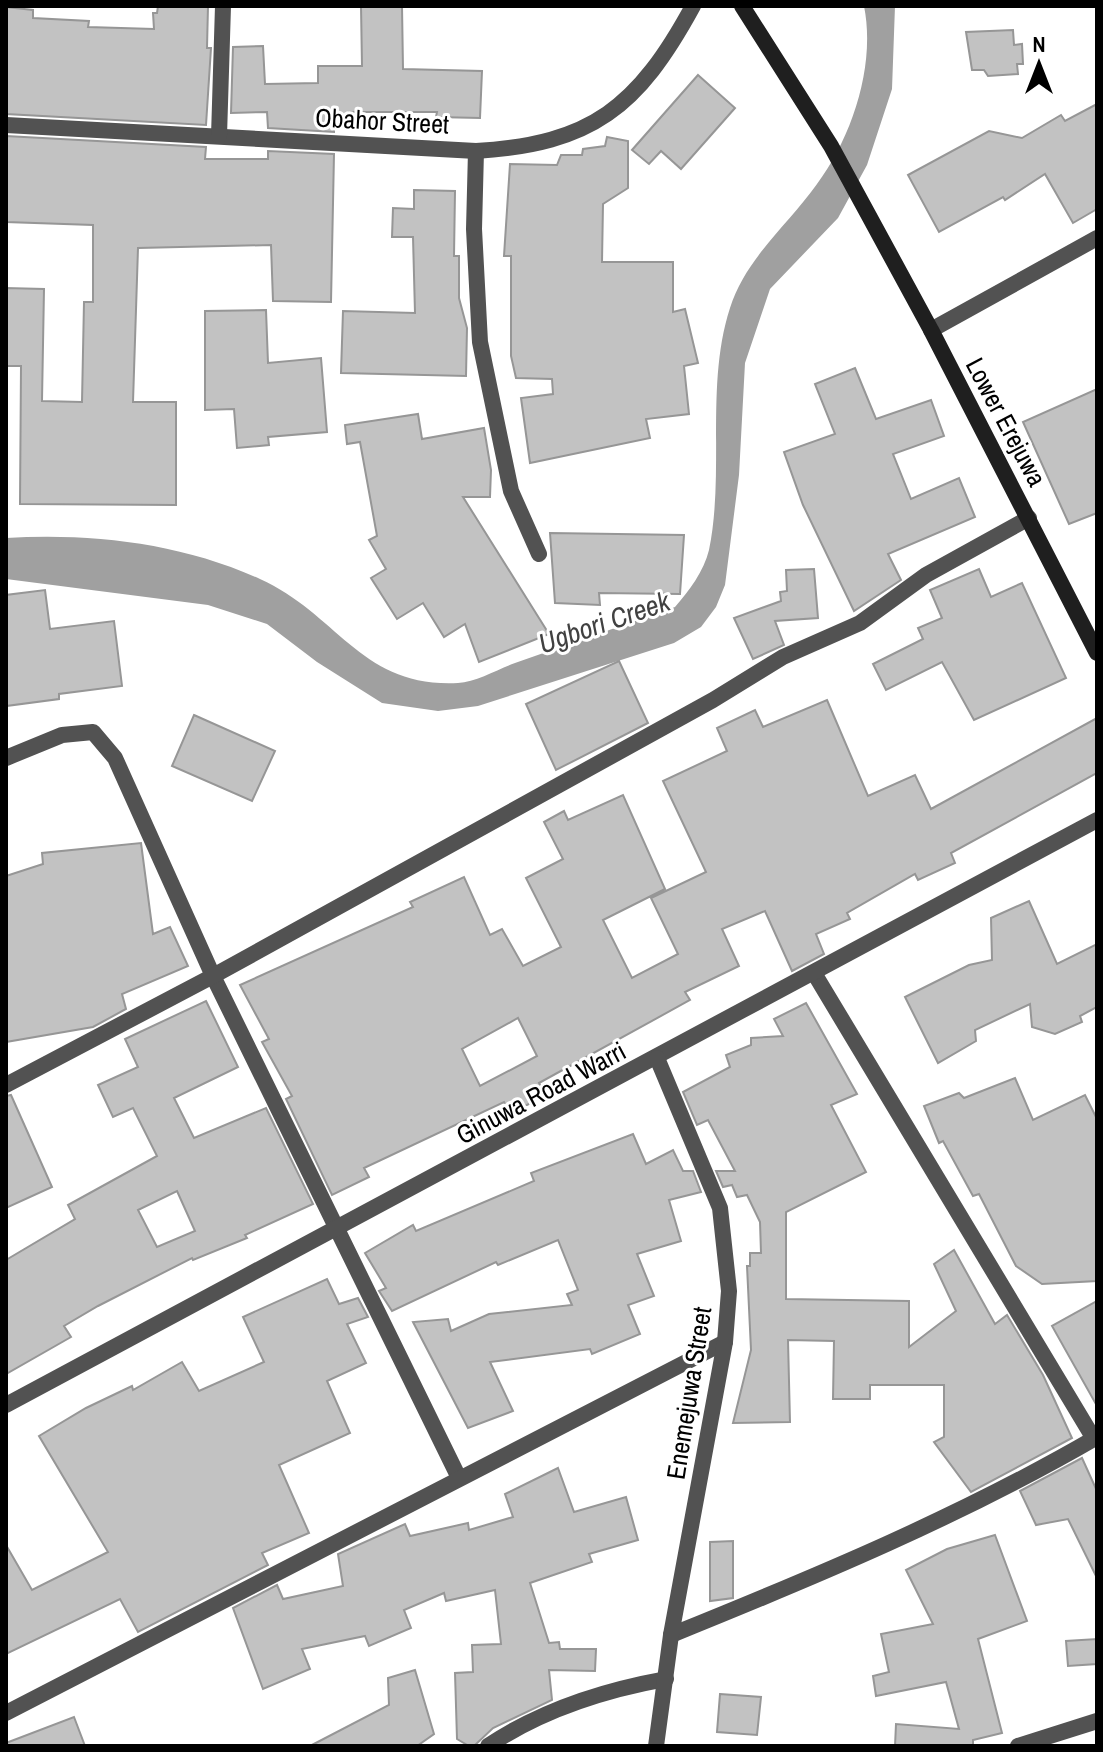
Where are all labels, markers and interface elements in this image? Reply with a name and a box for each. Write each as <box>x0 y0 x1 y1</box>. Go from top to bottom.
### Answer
north arrow <box>999 24 1079 104</box>
text: N <box>1032 29 1046 59</box>
street label: Obahor Street <box>314 100 450 141</box>
street label: Lower Erejuwa <box>958 351 1055 492</box>
water label: Ugbori Creek <box>533 581 676 662</box>
street label: Ginuwa Road Warri <box>450 1033 632 1152</box>
street label: Enemejuwa Street <box>658 1304 719 1482</box>

